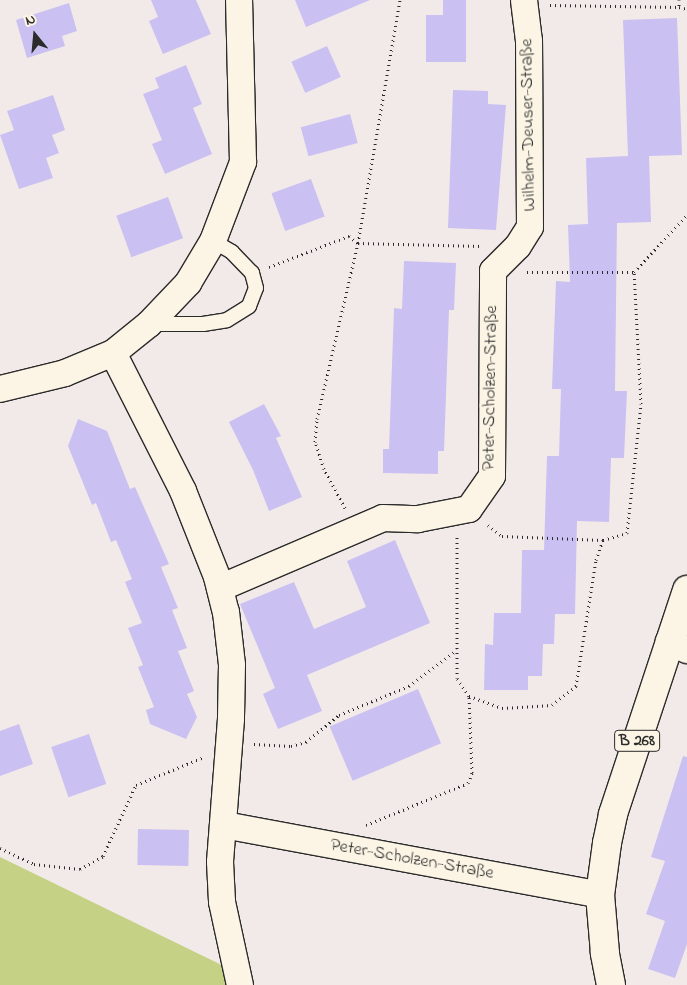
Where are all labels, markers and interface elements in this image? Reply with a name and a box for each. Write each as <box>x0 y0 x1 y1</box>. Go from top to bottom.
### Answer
text: N <box>23 9 38 32</box>
north arrow <box>10 10 60 60</box>
street label: Wilhelm-Deuser-Straße <box>517 38 541 212</box>
street label: Peter-Scholzen-Straße <box>479 305 503 471</box>
road number: B 268 <box>613 728 661 754</box>
street label: Peter-Scholzen-Straße <box>329 835 495 885</box>

